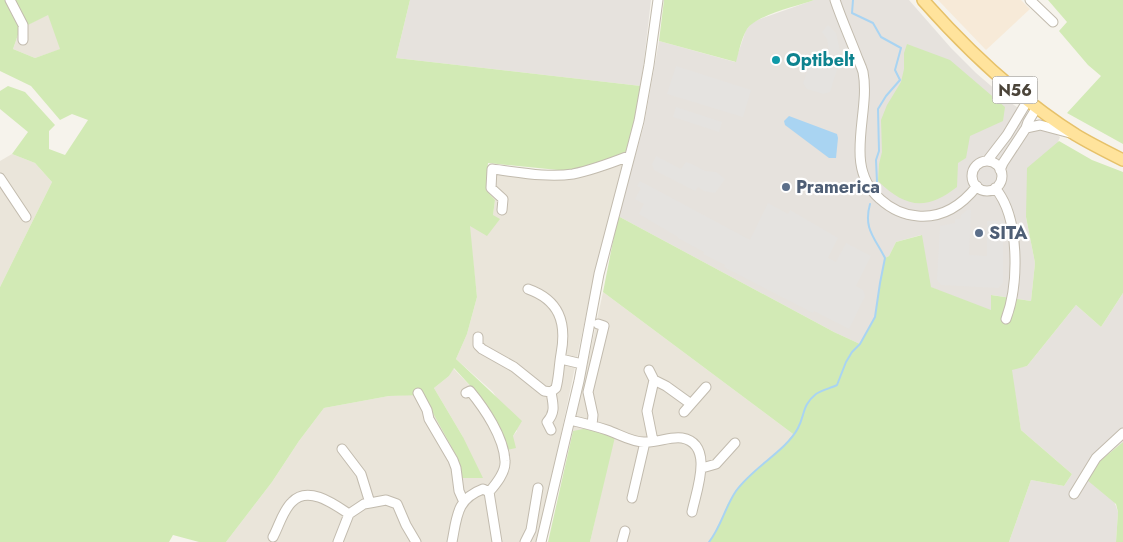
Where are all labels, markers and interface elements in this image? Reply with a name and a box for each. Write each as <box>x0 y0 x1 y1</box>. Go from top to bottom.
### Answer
place label: Optibelt <box>786 47 855 73</box>
marker: Optibelt <box>770 54 782 66</box>
road number: N56 <box>992 76 1038 104</box>
place label: Pramerica <box>796 174 880 200</box>
marker: Pramerica <box>780 181 792 193</box>
place label: SITA <box>989 220 1028 246</box>
marker: SITA <box>973 227 985 239</box>

